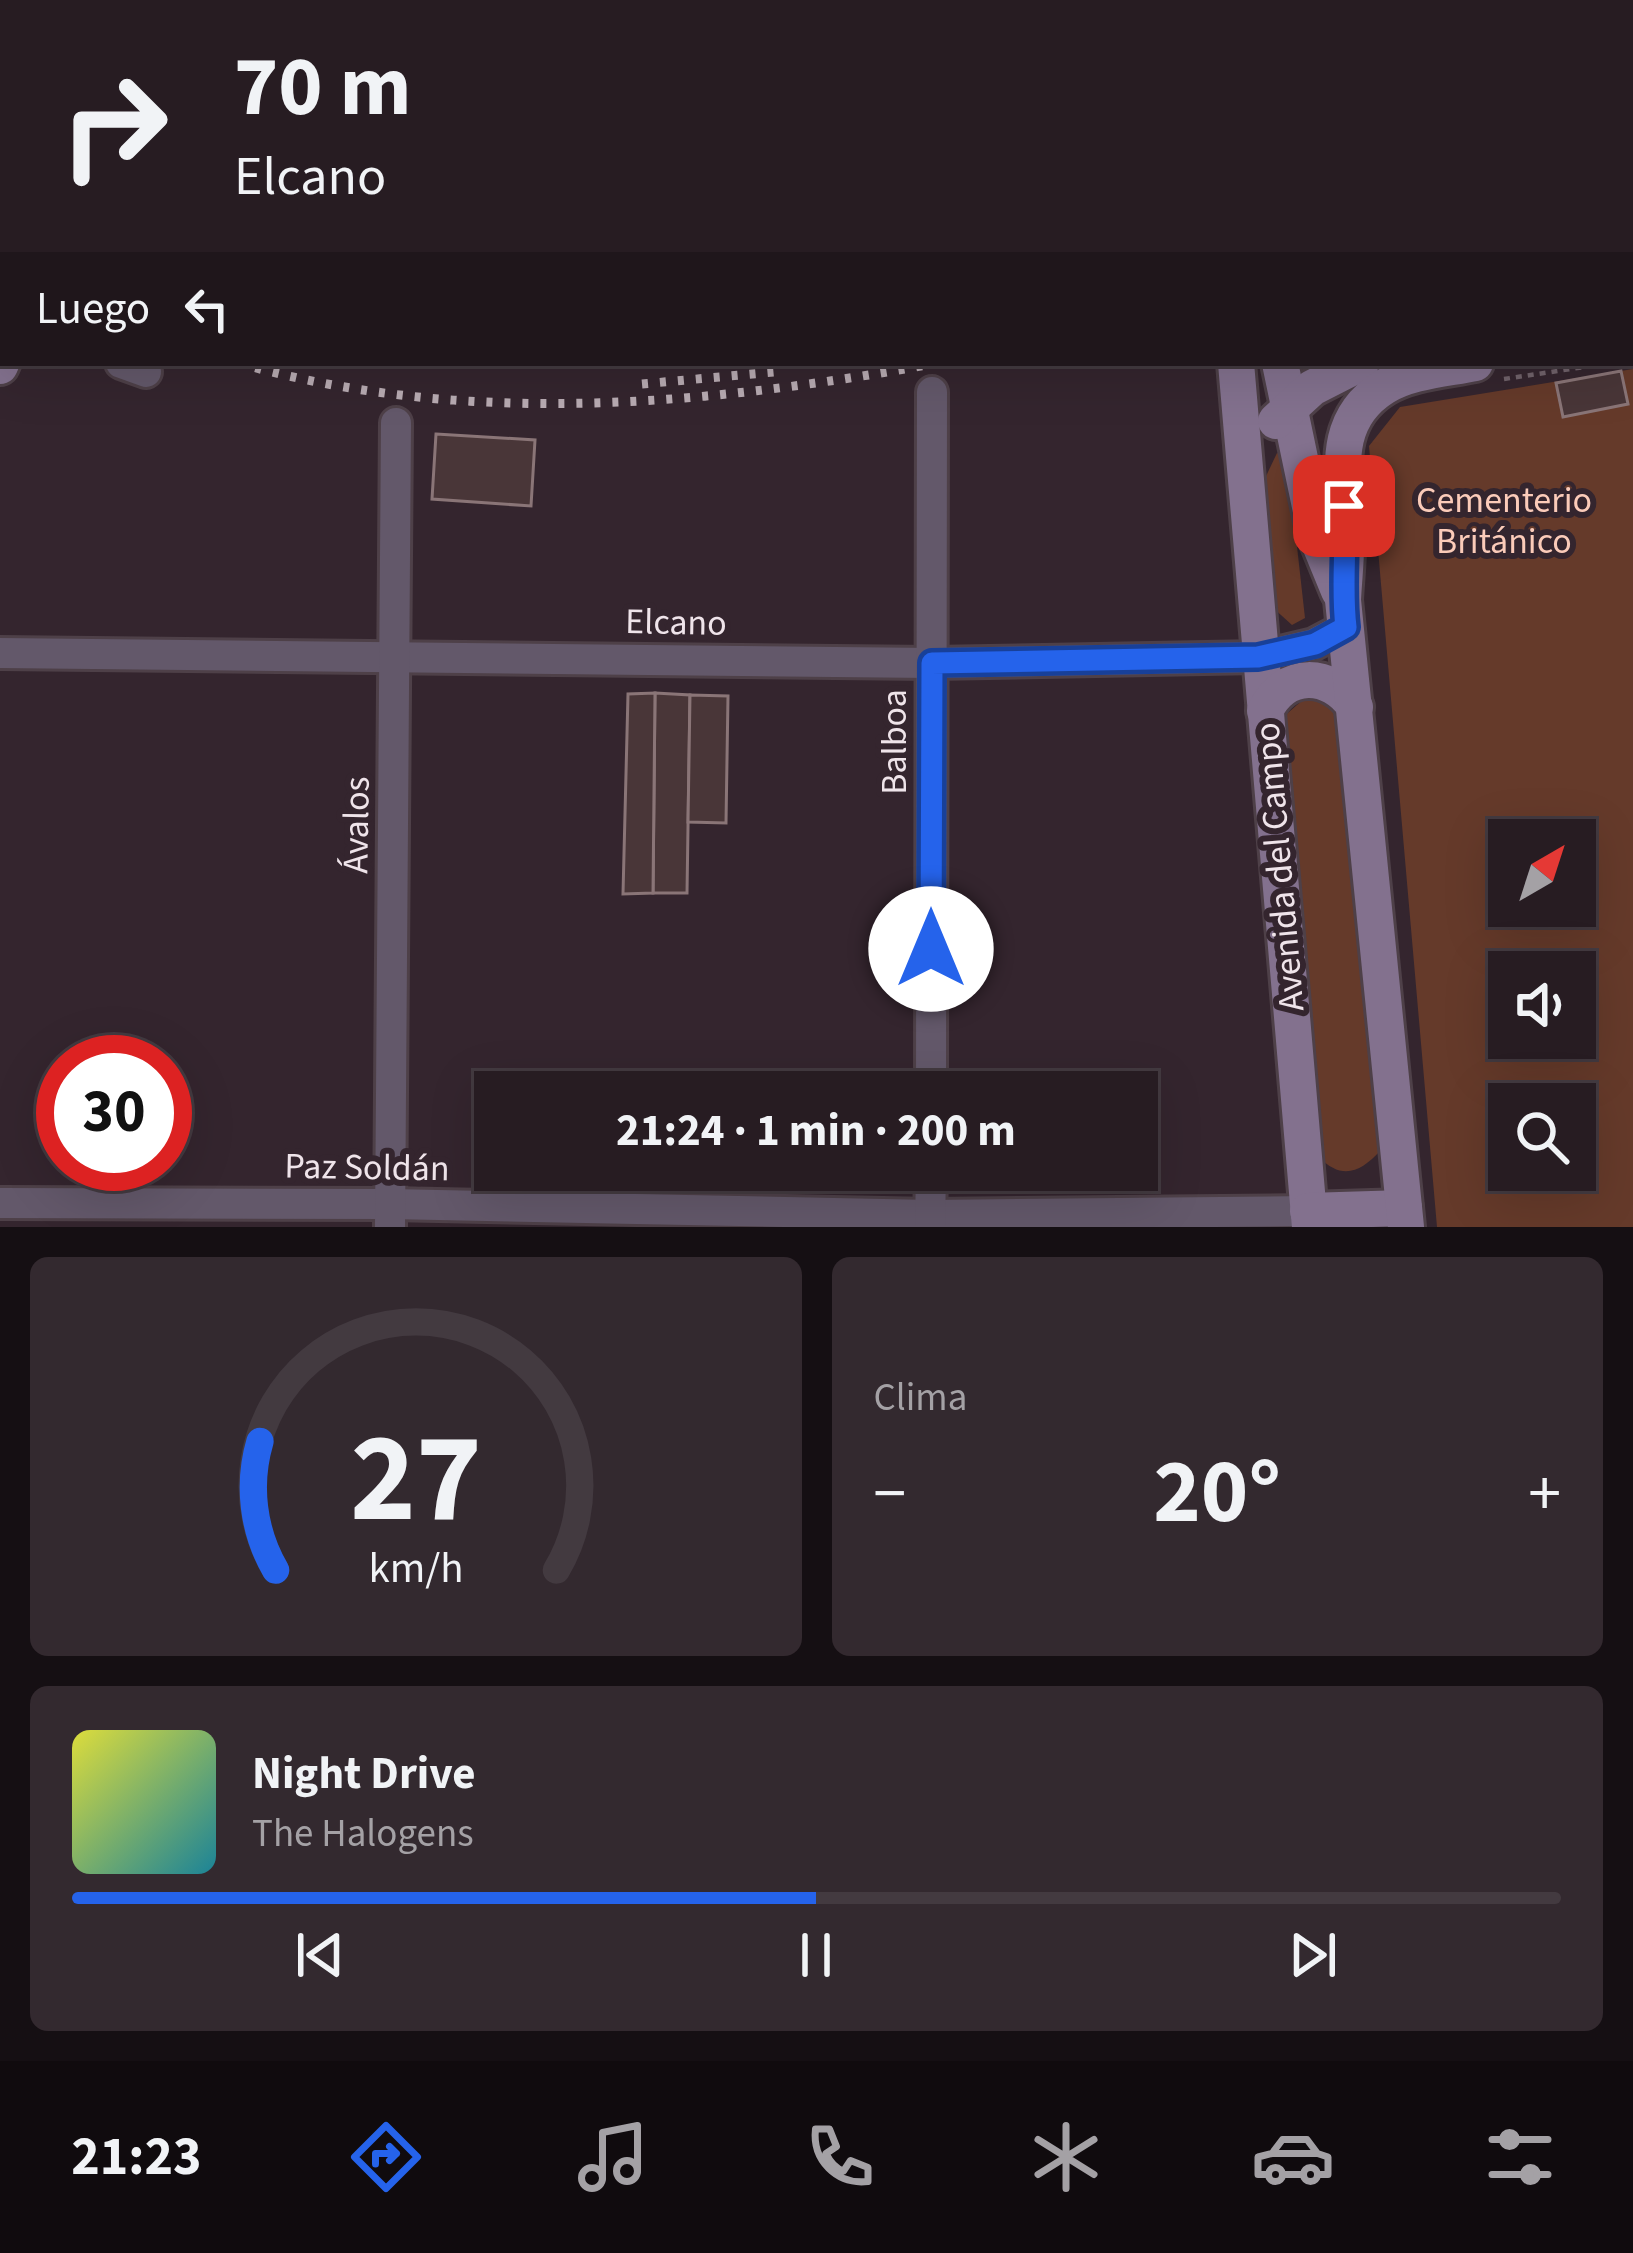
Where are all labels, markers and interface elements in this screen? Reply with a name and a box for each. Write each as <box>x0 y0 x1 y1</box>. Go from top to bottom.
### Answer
text: 70 m <box>234 28 412 148</box>
icon: right <box>36 48 192 204</box>
text: Elcano <box>234 139 386 216</box>
icon: left <box>174 276 240 342</box>
text: Luego <box>36 277 150 341</box>
pin <box>1293 455 1395 557</box>
icon: arrive <box>1311 473 1377 539</box>
park label: Cementerio Británico <box>1416 475 1592 567</box>
street label: Elcano <box>625 596 727 649</box>
street label: Balboa <box>869 689 920 795</box>
street label: Avenida del Campo <box>1241 720 1318 1014</box>
street label: Ávalos <box>330 776 383 874</box>
north arrow <box>1488 819 1596 927</box>
map controls <box>1488 819 1596 1191</box>
position arrow <box>868 886 994 1012</box>
button: sound <box>1488 951 1596 1059</box>
speed limit sign: 30 <box>36 1035 192 1191</box>
button: search <box>1488 1083 1596 1191</box>
text: 21:24 · 1 min · 200 m <box>616 1099 1016 1163</box>
street label: Paz Soldán <box>284 1141 450 1194</box>
text: Clima <box>874 1370 967 1426</box>
text: 27 <box>350 1391 482 1569</box>
text: 20° <box>1153 1429 1281 1557</box>
text: − <box>874 1447 906 1541</box>
text: + <box>1528 1447 1561 1541</box>
text: km/h <box>368 1537 463 1598</box>
text: Night Drive <box>252 1742 476 1806</box>
text: The Halogens <box>252 1806 474 1862</box>
icon: previous <box>287 1922 353 1988</box>
icon: pause <box>783 1922 849 1988</box>
icon: next <box>1280 1922 1346 1988</box>
icon: directions <box>344 2115 428 2199</box>
icon: music <box>571 2115 655 2199</box>
icon: phone <box>798 2115 882 2199</box>
icon: climate <box>1024 2115 1108 2199</box>
icon: car <box>1251 2115 1335 2199</box>
icon: filters <box>1478 2115 1562 2199</box>
text: 21:23 <box>71 2119 202 2196</box>

